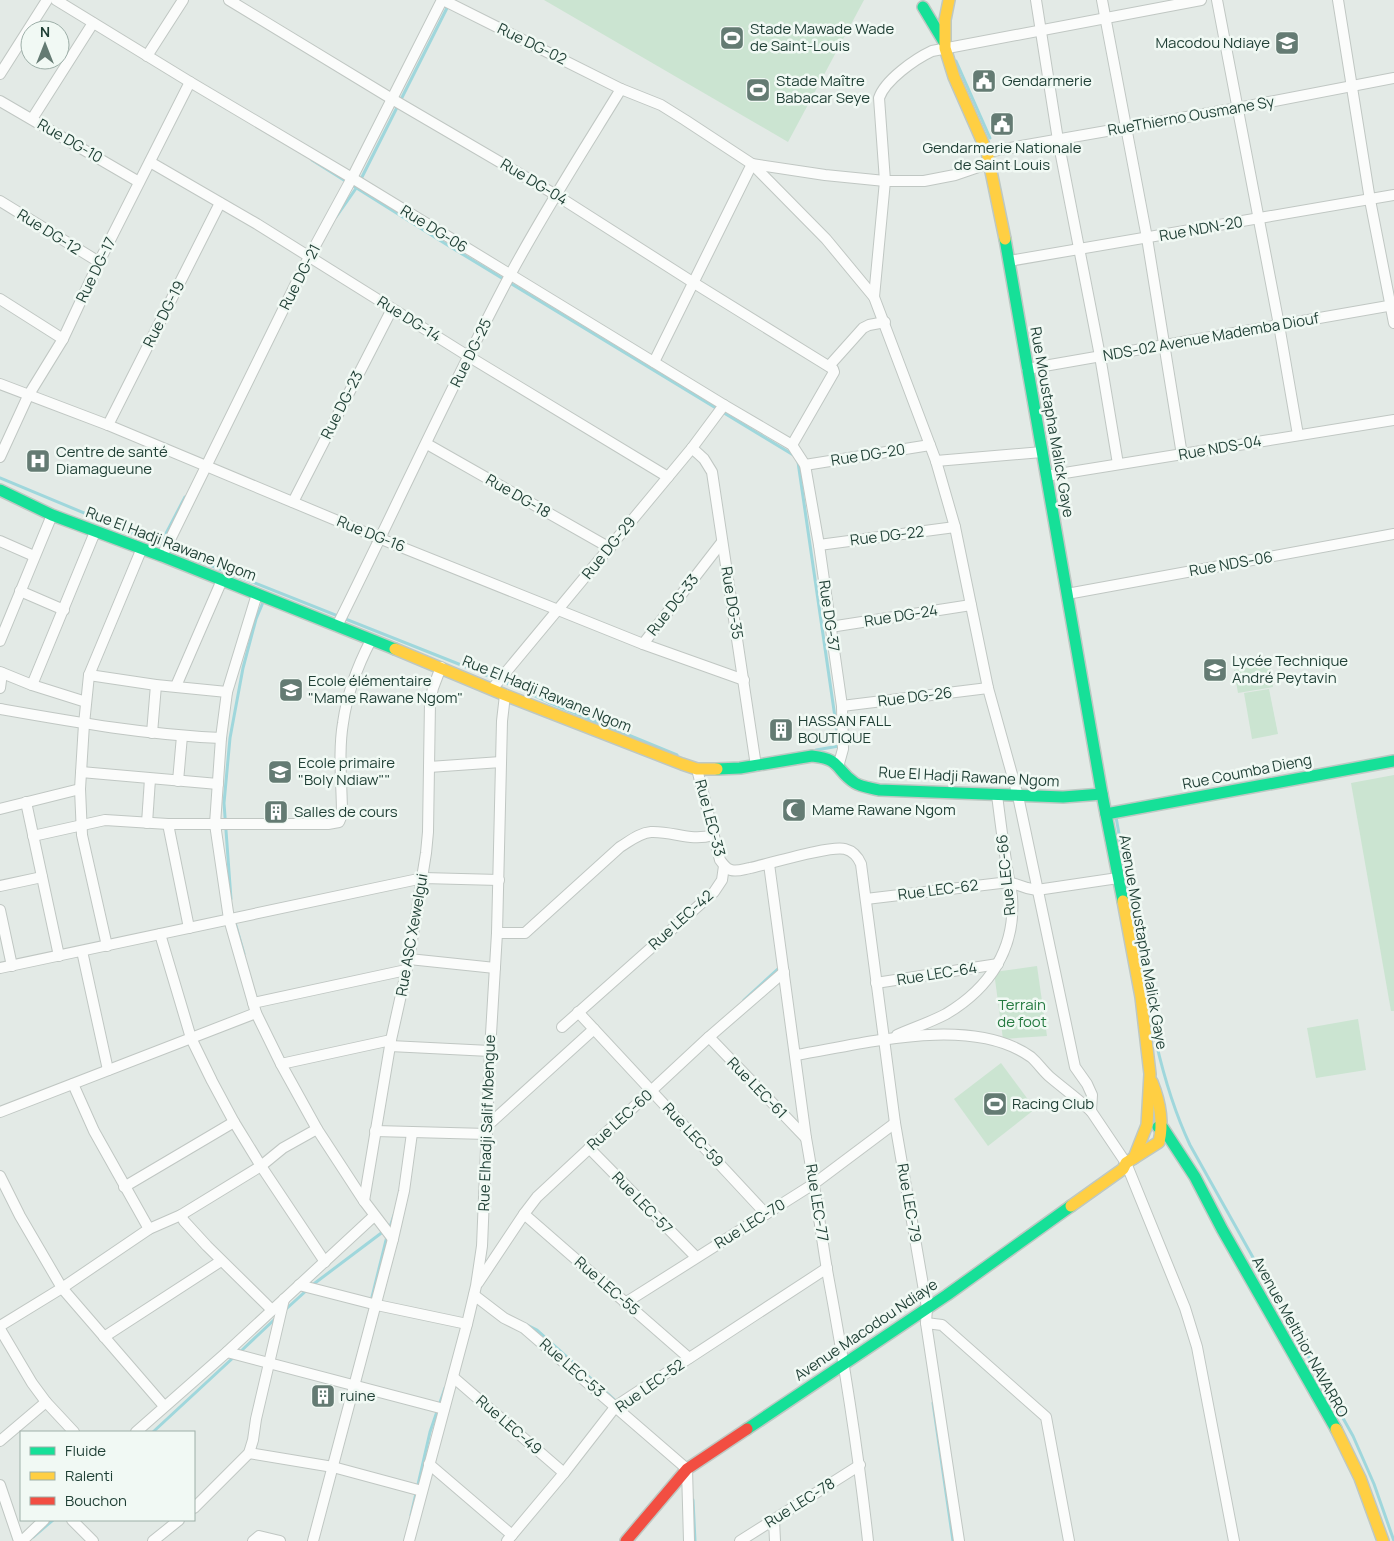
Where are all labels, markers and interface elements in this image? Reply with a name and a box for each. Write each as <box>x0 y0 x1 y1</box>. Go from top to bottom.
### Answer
street label: Rue DG-02 <box>494 18 570 69</box>
place label: Stade Mawade Wade de Saint-Louis <box>750 18 895 56</box>
north arrow <box>20 20 70 70</box>
text: N <box>40 22 50 41</box>
sports icon: Stade Mawade Wade de Saint-Louis <box>719 25 745 51</box>
school or university icon: Macodou Ndiaye <box>1274 30 1300 56</box>
place label: Macodou Ndiaye <box>1156 32 1270 53</box>
public building icon: Gendarmerie <box>971 68 997 94</box>
place label: Stade Maître Babacar Seye <box>776 70 870 108</box>
place label: Gendarmerie <box>1002 70 1092 91</box>
sports icon: Stade Maître Babacar Seye <box>745 77 771 103</box>
street label: RueThierno Ousmane Sy <box>1106 90 1276 141</box>
public building icon: Gendarmerie Nationale de Saint Louis <box>989 111 1015 137</box>
street label: Rue DG-10 <box>34 113 107 168</box>
place label: Gendarmerie Nationale de Saint Louis <box>922 137 1082 175</box>
street label: Rue DG-04 <box>497 153 572 210</box>
street label: Rue DG-06 <box>397 200 472 257</box>
street label: Rue DG-12 <box>13 204 85 259</box>
street label: Rue NDN-20 <box>1157 211 1244 246</box>
street label: Rue DG-17 <box>71 234 120 306</box>
street label: Rue DG-21 <box>274 240 325 313</box>
street label: Rue DG-19 <box>138 277 189 351</box>
street label: Rue DG-14 <box>373 291 445 347</box>
street label: NDS-02 Avenue Mademba Diouf <box>1101 307 1321 366</box>
street label: Rue DG-25 <box>445 315 496 391</box>
street label: Rue Moustapha Malick Gaye <box>1025 325 1080 519</box>
street label: Rue DG-23 <box>315 367 368 442</box>
street label: Rue NDS-04 <box>1177 430 1263 465</box>
street label: Rue DG-20 <box>829 438 907 471</box>
place label: Centre de santé Diamagueune <box>56 441 168 479</box>
hospital icon: Centre de santé Diamagueune <box>25 448 51 474</box>
street label: Rue DG-18 <box>482 469 555 523</box>
street label: Rue El Hadji Rawane Ngom <box>83 501 260 586</box>
street label: Rue DG-16 <box>334 510 409 557</box>
street label: Rue DG-29 <box>577 512 640 583</box>
street label: Rue DG-22 <box>849 521 925 550</box>
street label: Rue NDS-06 <box>1187 546 1274 581</box>
street label: Rue DG-35 <box>716 565 749 641</box>
street label: Rue DG-33 <box>642 569 703 640</box>
street label: Rue DG-37 <box>814 579 845 653</box>
street label: Rue DG-24 <box>863 599 939 632</box>
street label: Rue El Hadji Rawane Ngom <box>459 650 635 737</box>
place label: Lycée Technique André Peytavin <box>1232 650 1348 688</box>
school or university icon: Lycée Technique André Peytavin <box>1202 657 1228 683</box>
place label: Ecole élémentaire "Mame Rawane Ngom" <box>308 670 463 708</box>
school or university icon: Ecole élémentaire "Mame Rawane Ngom" <box>278 677 304 703</box>
street label: Rue DG-26 <box>876 682 953 711</box>
place label: HASSAN FALL BOUTIQUE <box>798 710 892 748</box>
building icon: HASSAN FALL BOUTIQUE <box>768 717 794 743</box>
street label: Rue Coumba Dieng <box>1180 749 1313 794</box>
place label: Ecole primaire "Boly Ndiaw"" <box>298 752 395 790</box>
school or university icon: Ecole primaire "Boly Ndiaw"" <box>267 759 293 785</box>
street label: Rue El Hadji Rawane Ngom <box>878 761 1060 792</box>
street label: Rue LEC-33 <box>690 777 731 859</box>
mosque icon: Mame Rawane Ngom <box>781 797 807 823</box>
building icon: Salles de cours <box>263 799 289 825</box>
place label: Mame Rawane Ngom <box>812 799 956 820</box>
place label: Salles de cours <box>294 801 398 822</box>
street label: Rue LEC-66 <box>991 833 1020 917</box>
street label: Avenue Moustapha Malick Gaye <box>1114 833 1173 1051</box>
street label: Rue ASC Xewelgui <box>390 872 433 998</box>
street label: Rue LEC-62 <box>897 874 979 905</box>
street label: Rue LEC-42 <box>644 885 718 954</box>
street label: Rue LEC-64 <box>895 957 979 990</box>
park label: Terrain de foot <box>997 994 1047 1032</box>
street label: Rue Elhadji Salif Mbengue <box>473 1034 500 1212</box>
street label: Rue LEC-61 <box>723 1052 792 1123</box>
street label: Rue LEC-60 <box>582 1085 657 1155</box>
sports icon: Racing Club <box>982 1091 1008 1117</box>
place label: Racing Club <box>1012 1093 1094 1114</box>
street label: Rue LEC-59 <box>658 1098 729 1171</box>
street label: Rue LEC-79 <box>892 1162 927 1244</box>
street label: Rue LEC-77 <box>801 1163 834 1243</box>
street label: Rue LEC-57 <box>607 1167 677 1238</box>
street label: Rue LEC-70 <box>710 1194 789 1254</box>
street label: Rue LEC-55 <box>570 1251 645 1320</box>
street label: Avenue Melthior NAVARRO <box>1247 1253 1354 1421</box>
street label: Avenue Macodou Ndiaye <box>790 1274 942 1385</box>
street label: Rue LEC-53 <box>535 1333 609 1402</box>
street label: Rue LEC-52 <box>611 1354 688 1417</box>
building icon: ruine <box>310 1383 336 1409</box>
place label: ruine <box>340 1385 376 1406</box>
street label: Rue LEC-49 <box>472 1390 547 1459</box>
legend <box>20 1431 195 1521</box>
text: Fluide <box>65 1440 106 1461</box>
text: Ralenti <box>65 1465 113 1486</box>
street label: Rue LEC-78 <box>761 1473 839 1532</box>
text: Bouchon <box>65 1490 127 1511</box>

